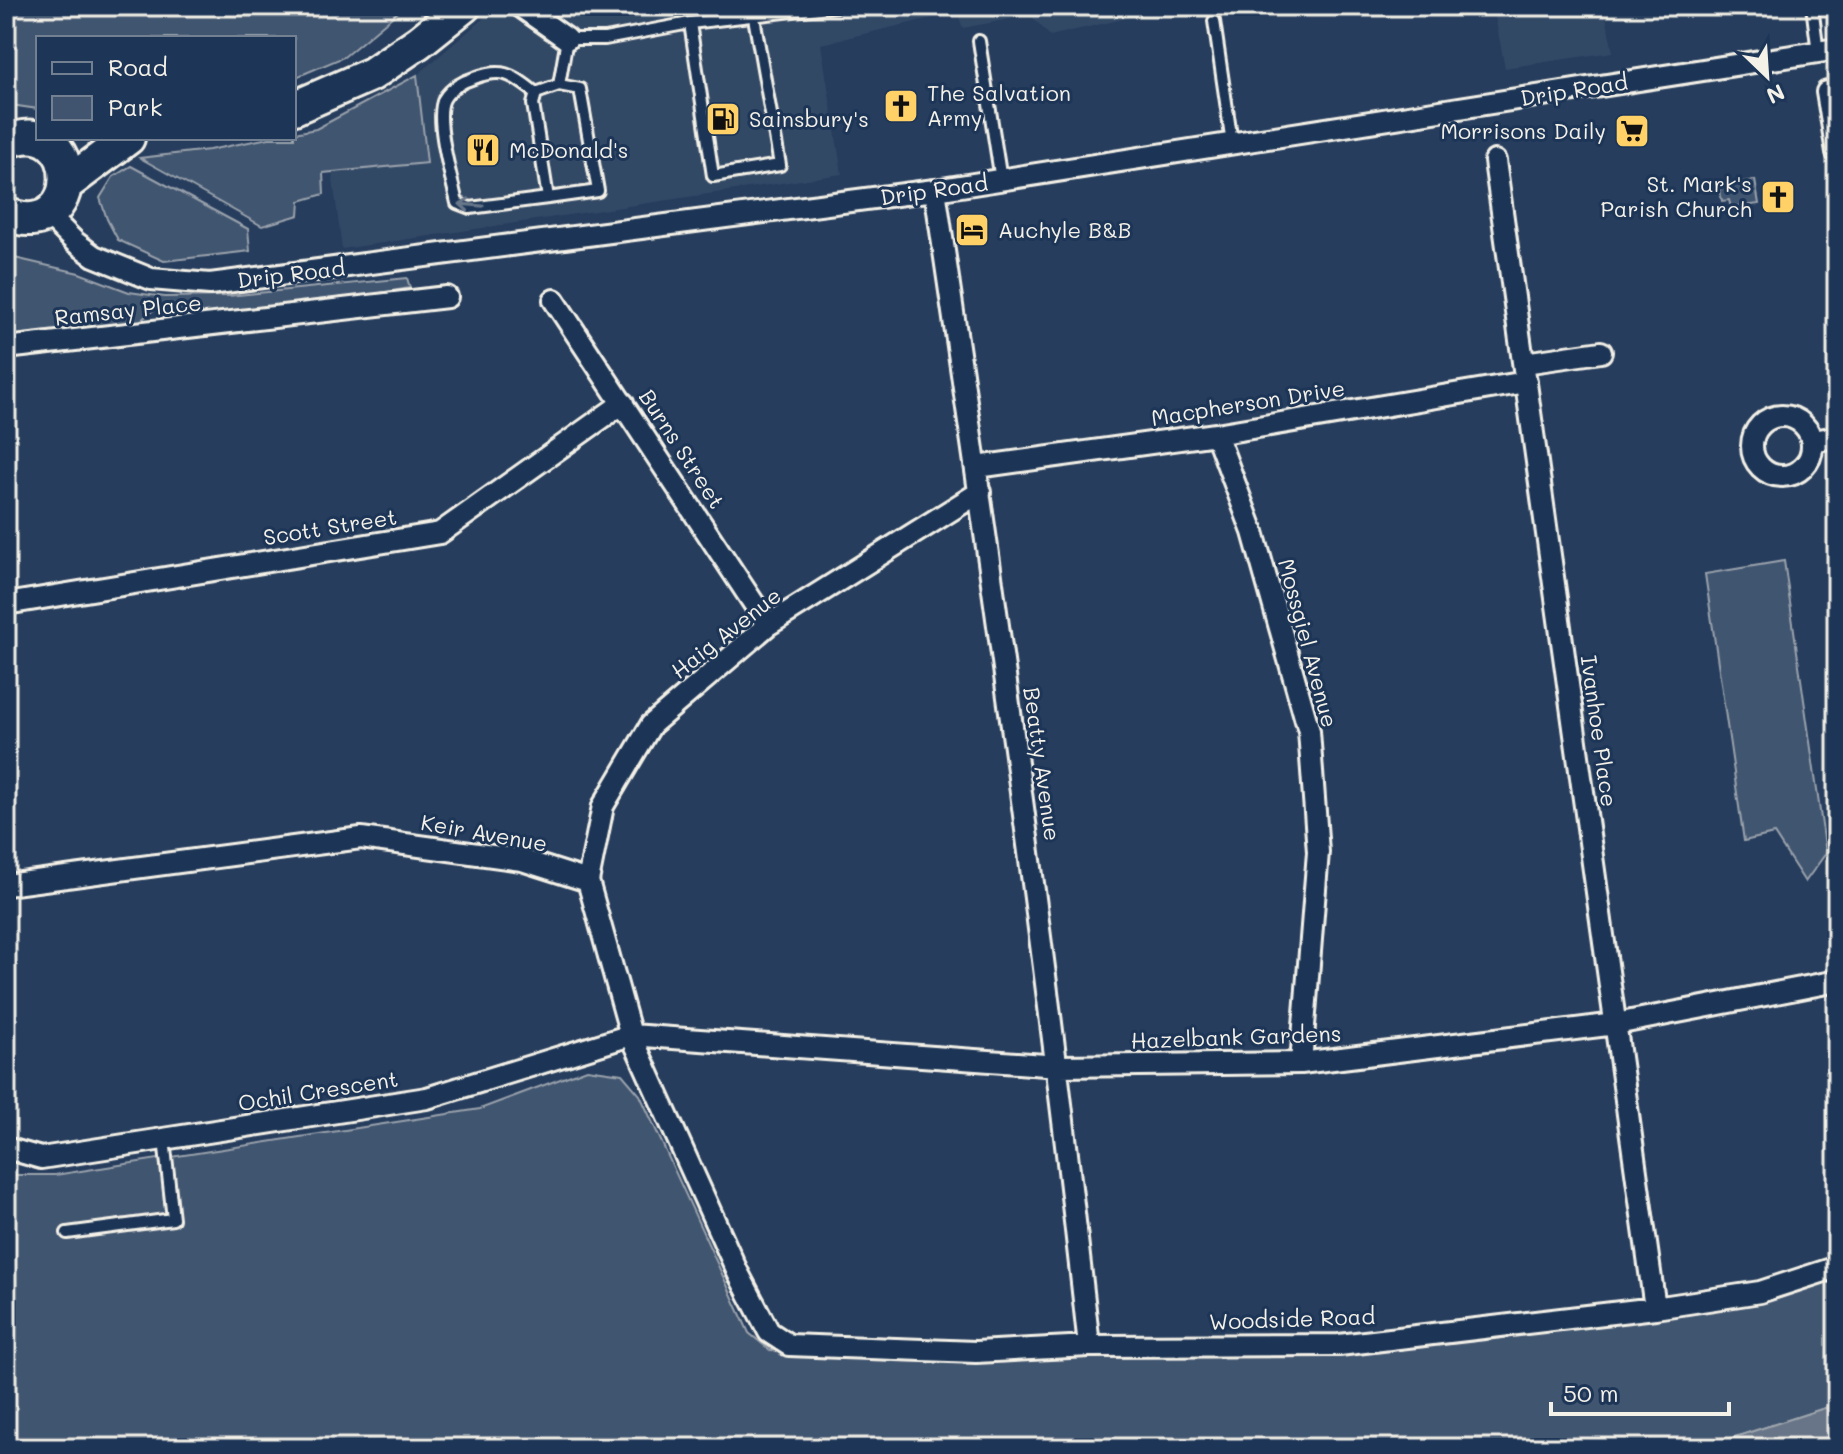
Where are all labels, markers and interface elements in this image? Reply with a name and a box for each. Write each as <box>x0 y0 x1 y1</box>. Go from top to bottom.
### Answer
legend <box>36 36 296 140</box>
north arrow <box>1727 36 1807 116</box>
text: Road <box>108 51 168 82</box>
street label: Drip Road <box>1518 67 1630 112</box>
place label: The Salvation Army <box>927 78 1071 132</box>
text: N <box>1762 78 1789 111</box>
church icon: The Salvation Army <box>882 87 920 125</box>
text: Park <box>108 91 162 122</box>
fuel station icon: Sainsbury's <box>704 100 742 138</box>
place label: Sainsbury's <box>749 104 869 133</box>
supermarket icon: Morrisons Daily <box>1613 112 1651 150</box>
place label: Morrisons Daily <box>1440 116 1606 145</box>
restaurant icon: McDonald's <box>464 131 502 169</box>
place label: McDonald's <box>509 135 629 164</box>
street label: Drip Road <box>878 168 990 211</box>
place label: St. Mark's Parish Church <box>1600 169 1752 223</box>
church icon: St. Mark's Parish Church <box>1759 178 1797 216</box>
one-way arrow <box>458 197 485 212</box>
hotel icon: Auchyle B&B <box>953 211 991 249</box>
place label: Auchyle B&B <box>998 215 1131 244</box>
street label: Drip Road <box>235 253 347 294</box>
street label: Ramsay Place <box>53 287 203 332</box>
street label: Macpherson Drive <box>1149 373 1347 432</box>
street label: Burns Street <box>633 384 732 514</box>
street label: Scott Street <box>261 502 399 551</box>
street label: Mossgiel Avenue <box>1272 555 1345 731</box>
street label: Haig Avenue <box>665 581 787 685</box>
street label: Ivanhoe Place <box>1575 653 1624 808</box>
street label: Beatty Avenue <box>1017 685 1068 843</box>
street label: Keir Avenue <box>419 807 550 858</box>
street label: Hazelbank Gardens <box>1130 1018 1342 1055</box>
street label: Ochil Crescent <box>236 1064 400 1117</box>
street label: Woodside Road <box>1208 1301 1376 1336</box>
scale bar <box>1551 1366 1729 1416</box>
text: 50 m <box>1563 1377 1619 1408</box>

